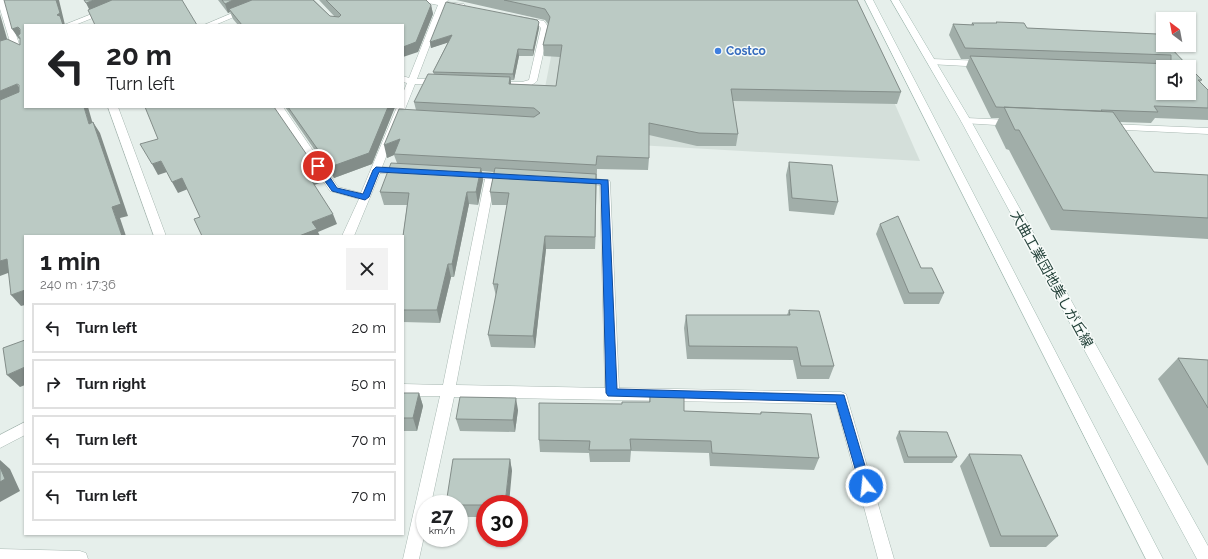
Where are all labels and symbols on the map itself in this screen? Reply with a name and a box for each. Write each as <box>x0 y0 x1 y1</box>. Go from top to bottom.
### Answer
north arrow <box>1156 12 1196 52</box>
place label: Costco <box>726 44 766 58</box>
marker: Costco <box>713 46 723 56</box>
pin <box>301 149 335 183</box>
street label: 大曲工業団地美しが丘線 <box>1008 208 1096 350</box>
position arrow <box>845 465 887 507</box>
speed limit sign: 30 <box>476 495 528 547</box>

